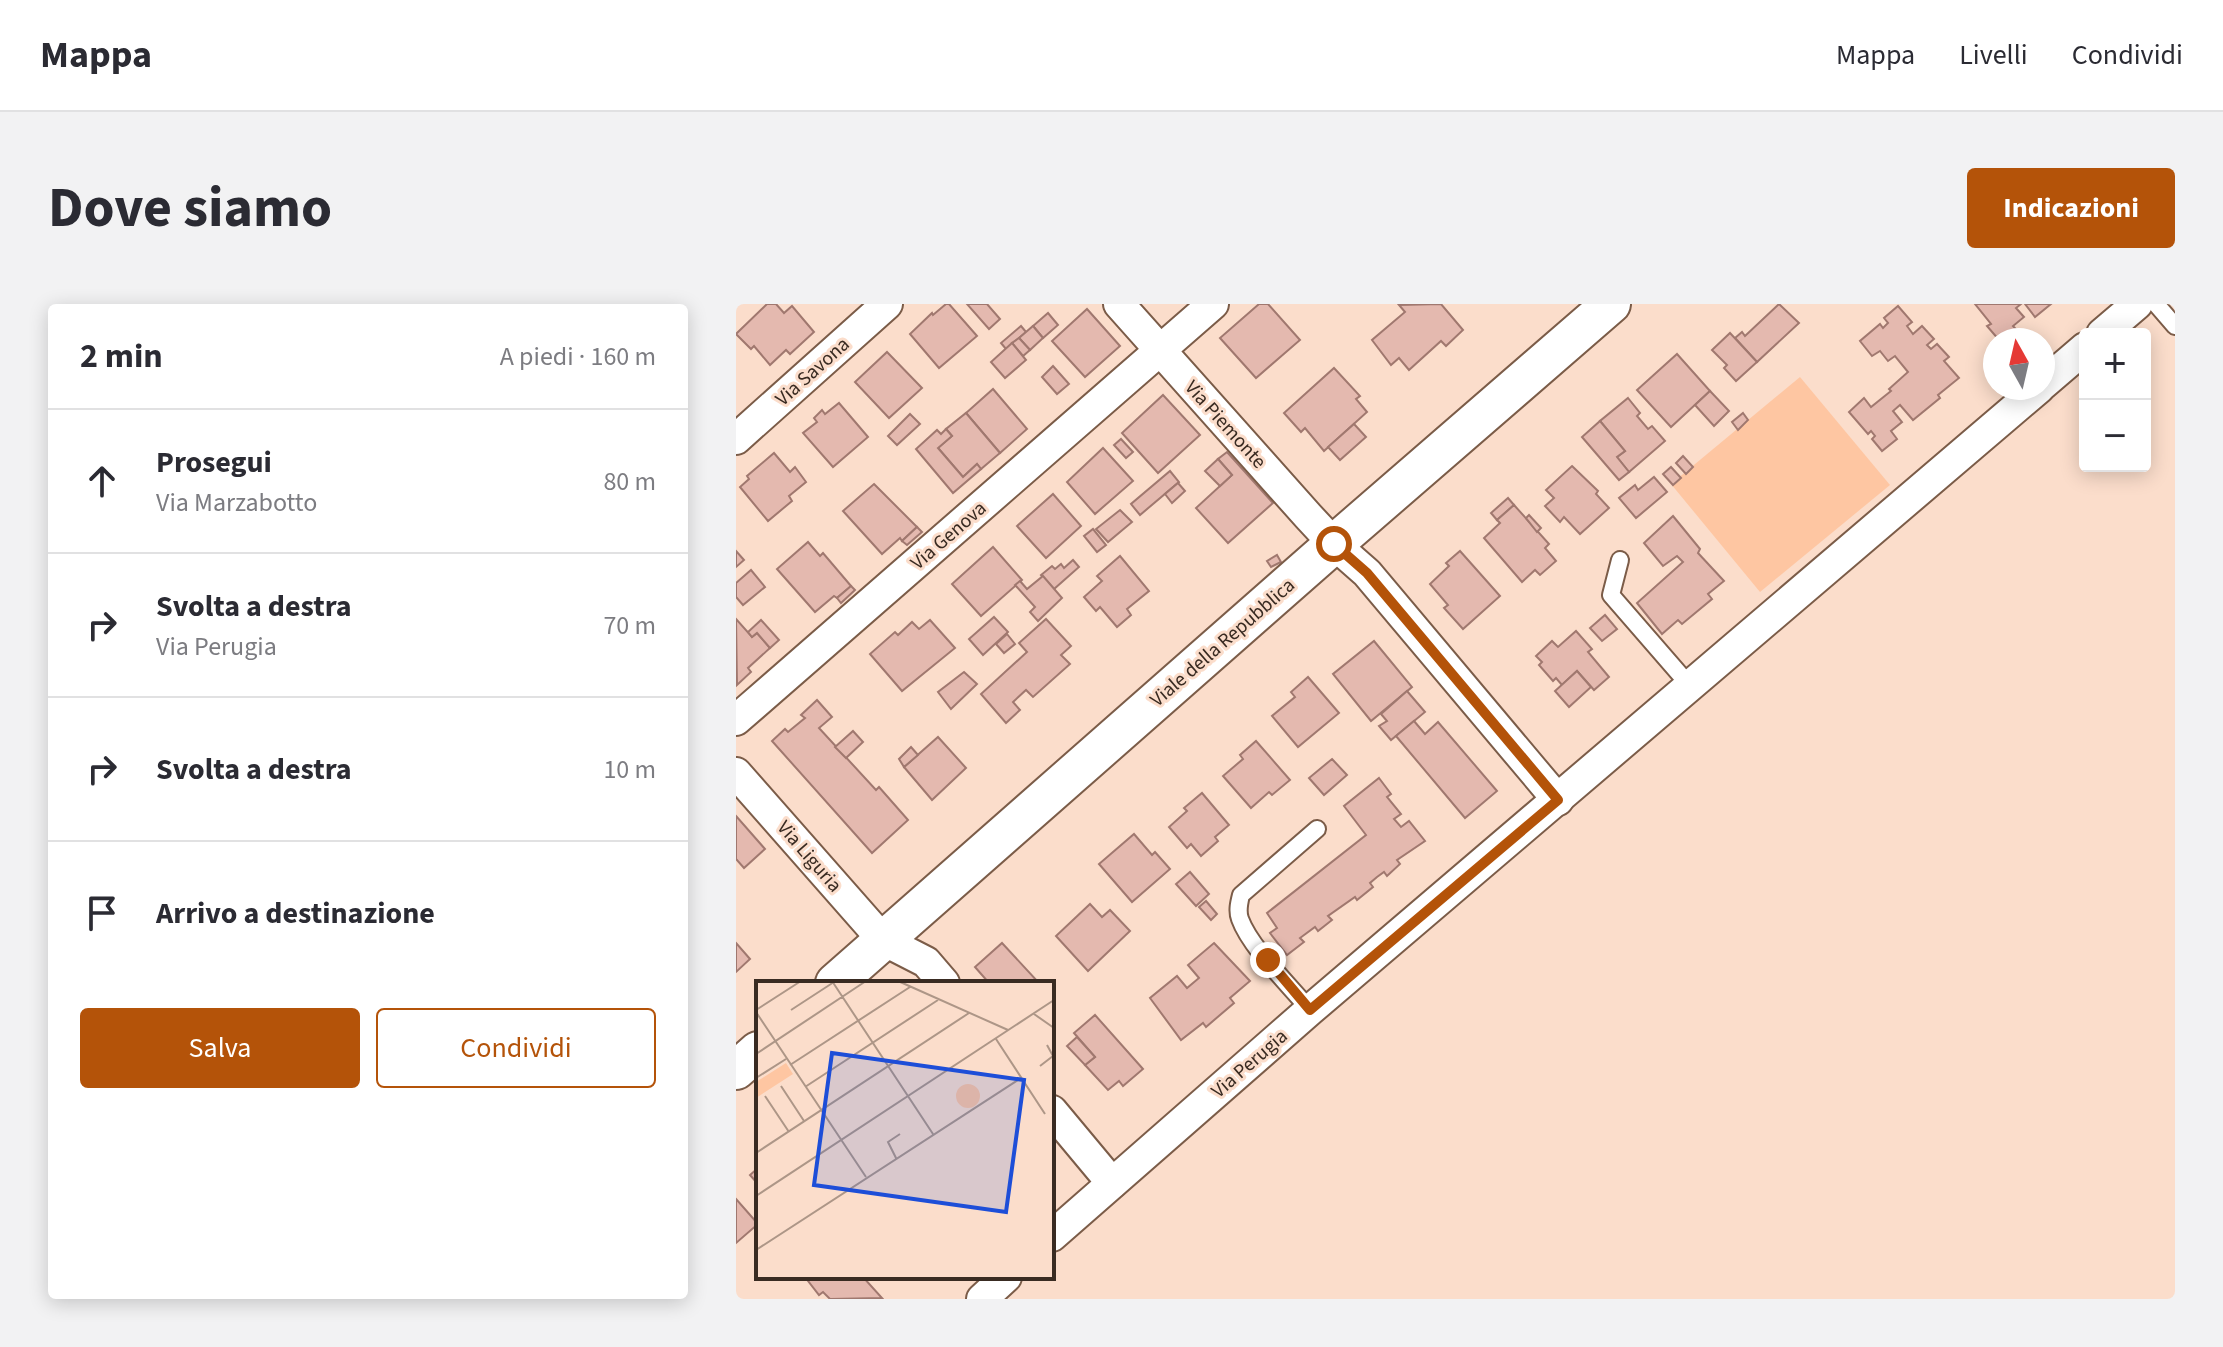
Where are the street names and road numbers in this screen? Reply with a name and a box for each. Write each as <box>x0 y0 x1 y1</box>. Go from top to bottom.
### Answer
street label: Via Savona <box>769 331 856 413</box>
street label: Via Piemonte <box>1178 374 1273 475</box>
street label: Via Genova <box>905 495 993 577</box>
street label: Viale della Repubblica <box>1144 572 1301 714</box>
street label: Via Liguria <box>770 815 848 899</box>
street label: Via Perugia <box>1205 1023 1294 1105</box>

